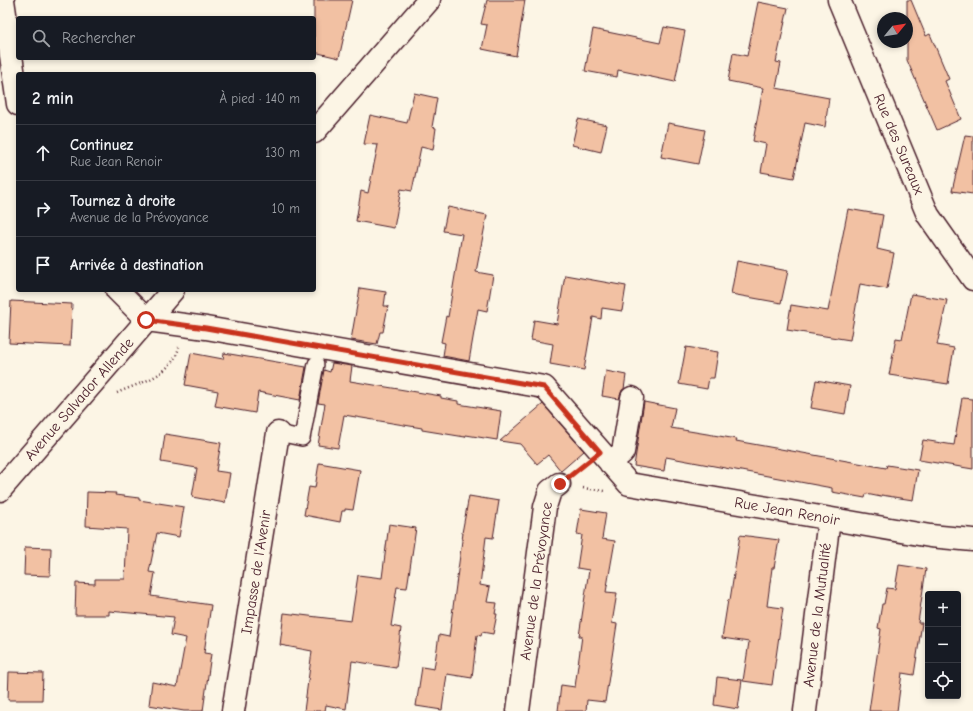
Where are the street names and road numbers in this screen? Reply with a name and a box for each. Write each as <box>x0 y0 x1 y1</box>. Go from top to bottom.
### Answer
street label: Rue des Sureaux <box>870 91 929 198</box>
street label: Avenue Salvador Allende <box>21 333 138 464</box>
street label: Rue Jean Renoir <box>733 493 841 529</box>
street label: Avenue de la Prévoyance <box>516 500 556 661</box>
street label: Impasse de l'Avenir <box>237 509 275 635</box>
street label: Avenue de la Mutualité <box>799 541 835 688</box>

